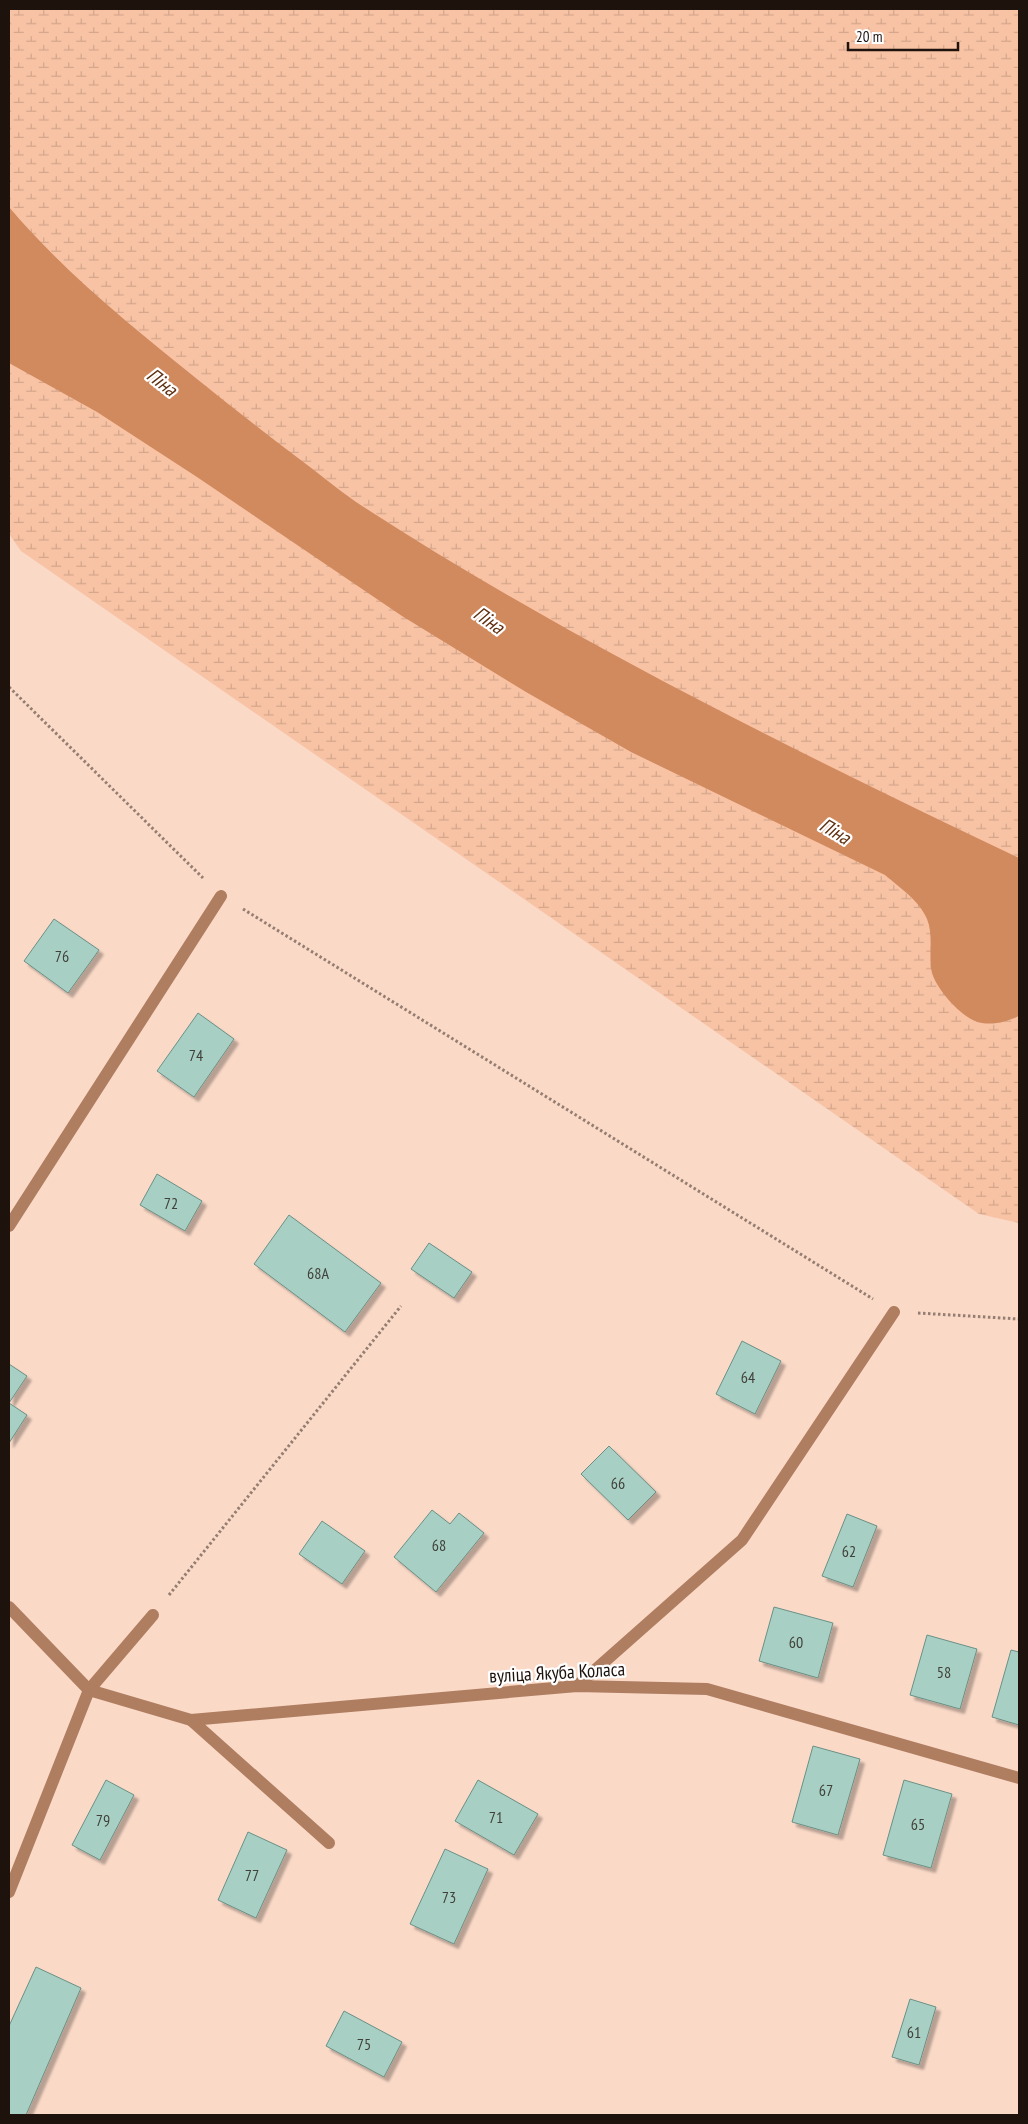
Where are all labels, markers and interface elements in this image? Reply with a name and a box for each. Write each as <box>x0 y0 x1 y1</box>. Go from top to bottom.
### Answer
scale bar <box>848 20 958 52</box>
text: 20 m <box>856 27 882 46</box>
water label: Піна <box>142 362 183 403</box>
water label: Піна <box>469 600 510 640</box>
water label: Піна <box>815 812 856 851</box>
house number: 76 <box>55 946 69 966</box>
house number: 74 <box>189 1045 203 1065</box>
house number: 72 <box>164 1193 178 1213</box>
house number: 68А <box>307 1263 329 1283</box>
house number: 64 <box>741 1367 755 1387</box>
house number: 66 <box>611 1473 625 1493</box>
house number: 68 <box>432 1535 446 1555</box>
house number: 62 <box>842 1541 856 1561</box>
house number: 60 <box>789 1632 803 1652</box>
street label: вуліца Якуба Коласа <box>489 1656 625 1688</box>
house number: 58 <box>937 1662 951 1682</box>
house number: 67 <box>819 1780 833 1800</box>
house number: 71 <box>489 1807 503 1827</box>
house number: 79 <box>96 1810 110 1830</box>
house number: 65 <box>911 1814 925 1834</box>
house number: 77 <box>245 1865 259 1885</box>
house number: 73 <box>442 1887 456 1907</box>
house number: 61 <box>907 2022 921 2042</box>
house number: 75 <box>357 2034 371 2054</box>

